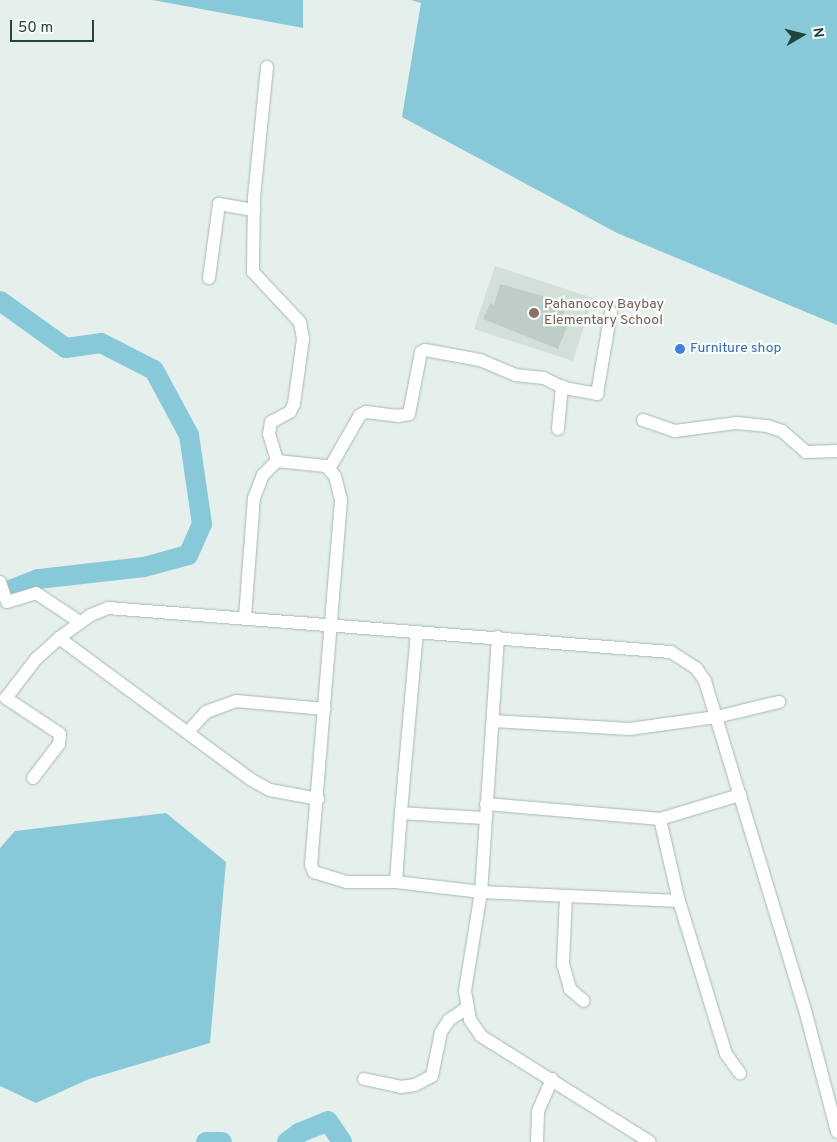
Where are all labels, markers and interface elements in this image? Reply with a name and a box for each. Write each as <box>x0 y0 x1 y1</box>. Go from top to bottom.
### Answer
scale bar <box>12 10 96 42</box>
north arrow <box>777 10 827 60</box>
text: 50 m <box>18 19 53 38</box>
text: N <box>808 27 826 39</box>
place label: Pahanocoy Baybay Elementary School <box>544 297 664 330</box>
marker: Pahanocoy Baybay Elementary School <box>528 307 540 319</box>
place label: Furniture shop <box>690 341 781 357</box>
marker: Furniture shop <box>674 343 686 355</box>

